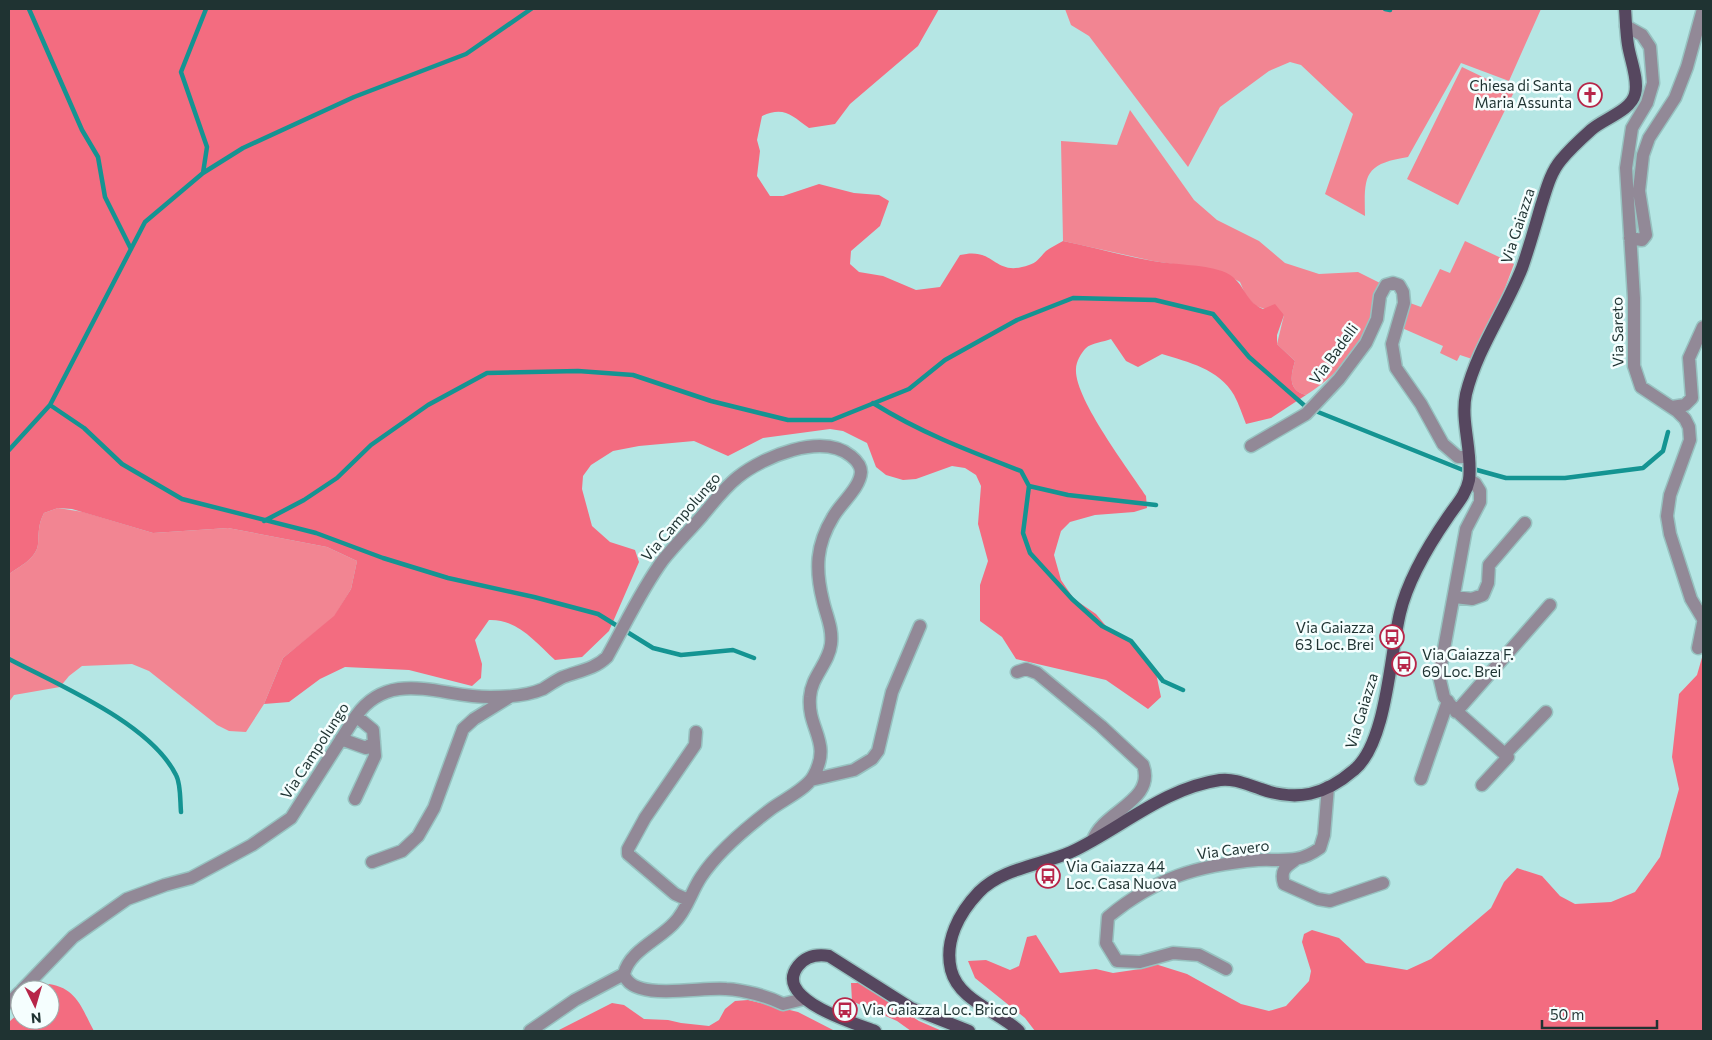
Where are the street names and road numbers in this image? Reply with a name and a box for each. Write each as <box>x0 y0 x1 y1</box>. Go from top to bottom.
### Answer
street label: Via Gaiazza <box>1496 186 1538 266</box>
street label: Via Sareto <box>1607 297 1627 367</box>
street label: Via Badelli <box>1305 320 1361 387</box>
street label: Via Campolungo <box>637 468 724 564</box>
street label: Via Gaiazza <box>1341 671 1381 751</box>
street label: Via Campolungo <box>276 699 352 802</box>
street label: Via Cavero <box>1196 836 1270 862</box>

